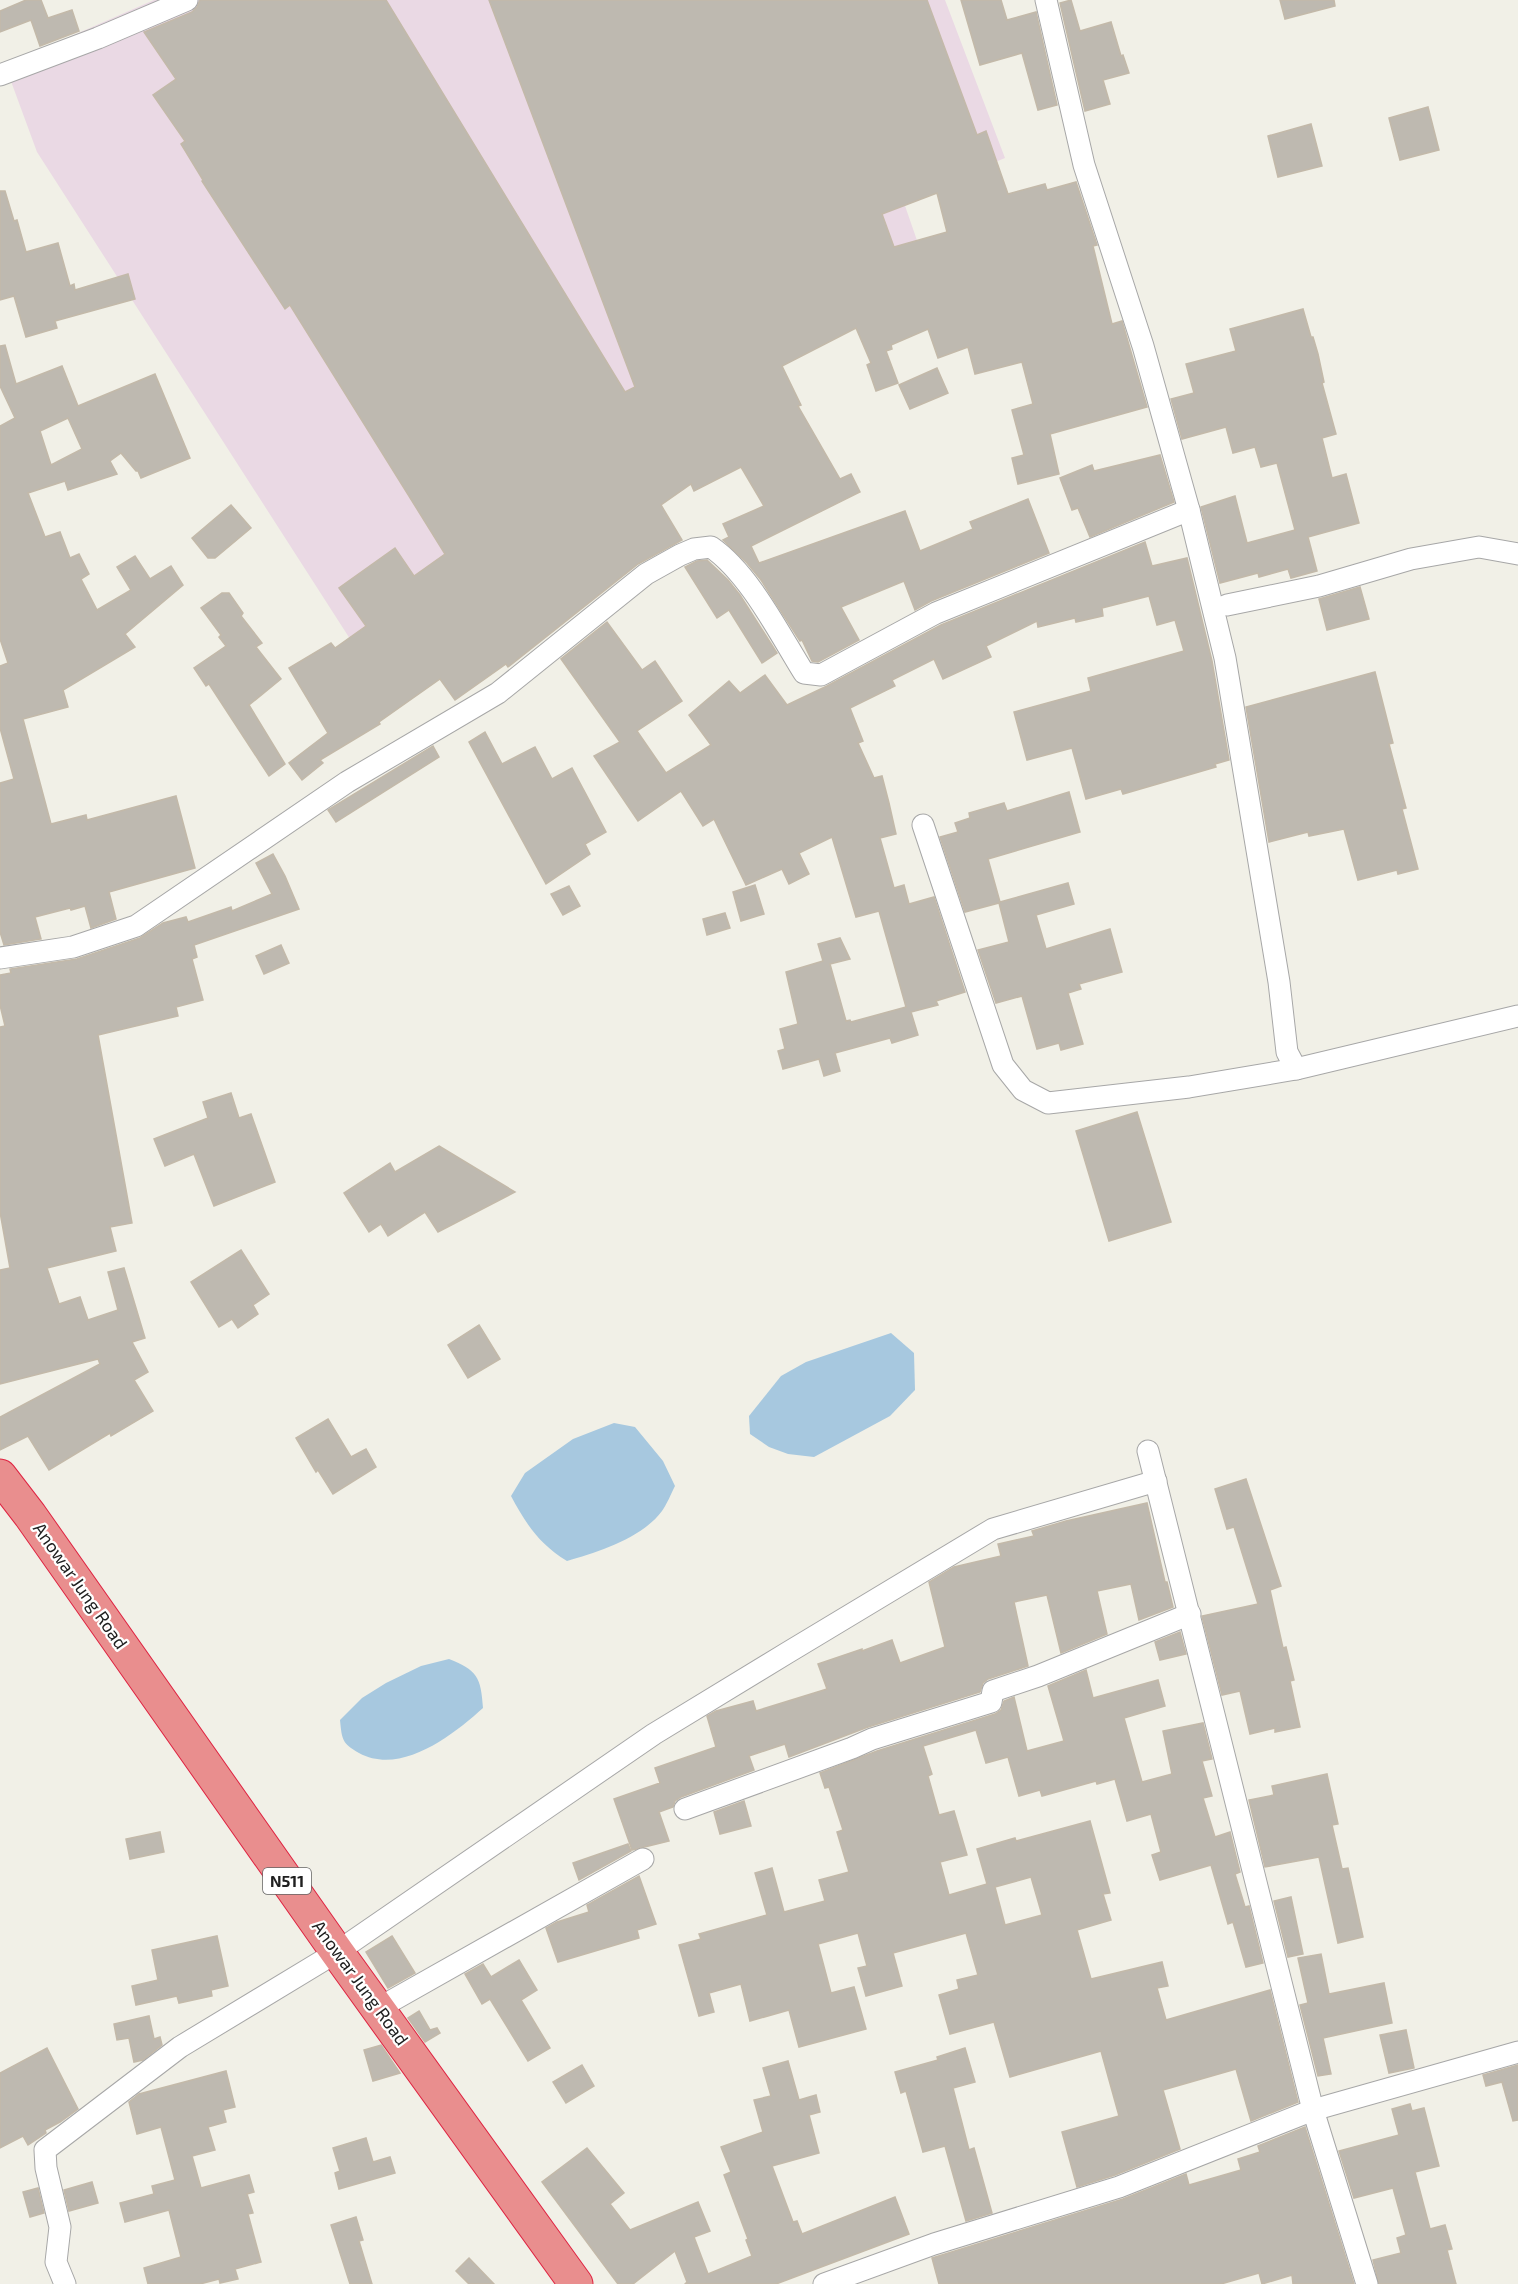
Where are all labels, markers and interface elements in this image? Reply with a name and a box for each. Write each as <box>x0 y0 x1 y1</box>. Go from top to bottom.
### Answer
street label: Anowar Jung Road <box>29 1518 133 1653</box>
road number: N511 <box>263 1868 311 1894</box>
street label: Anowar Jung Road <box>308 1916 414 2049</box>

